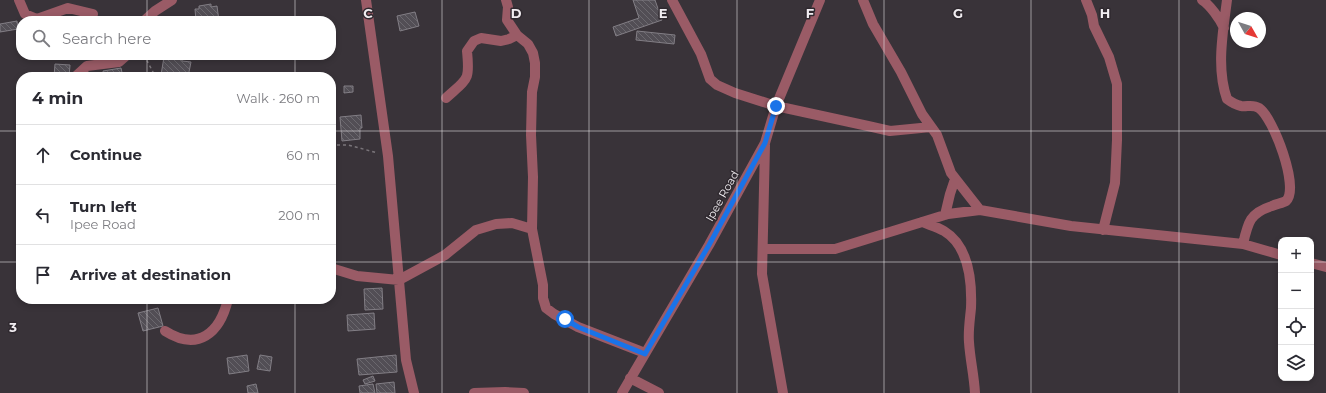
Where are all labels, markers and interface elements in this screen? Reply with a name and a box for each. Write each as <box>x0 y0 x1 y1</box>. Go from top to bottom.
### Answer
text: C <box>363 5 373 21</box>
text: D <box>511 5 522 21</box>
text: E <box>659 5 668 21</box>
text: F <box>806 5 814 21</box>
text: G <box>953 5 963 21</box>
text: H <box>1100 5 1110 21</box>
north arrow <box>1230 12 1266 48</box>
search box <box>16 16 336 60</box>
icon: search <box>30 27 52 49</box>
text: Search here <box>62 29 151 48</box>
text: 4 min <box>32 88 83 108</box>
text: Walk · 260 m <box>236 90 320 106</box>
route end <box>767 97 785 115</box>
icon: ahead <box>32 144 54 166</box>
text: Continue <box>70 145 142 164</box>
text: 60 m <box>286 147 320 163</box>
street label: Ipee Road <box>702 168 742 224</box>
text: Turn left <box>70 197 137 216</box>
icon: left <box>32 204 54 226</box>
text: 200 m <box>278 207 320 223</box>
text: Ipee Road <box>70 216 136 232</box>
map controls <box>1278 237 1314 381</box>
button: + <box>1278 237 1314 273</box>
icon: arrive <box>32 264 54 286</box>
text: Arrive at destination <box>70 265 231 284</box>
button: − <box>1278 273 1314 309</box>
button: locate <box>1278 309 1314 345</box>
route start <box>556 310 574 328</box>
text: 3 <box>8 319 17 335</box>
button: layers <box>1278 345 1314 381</box>

